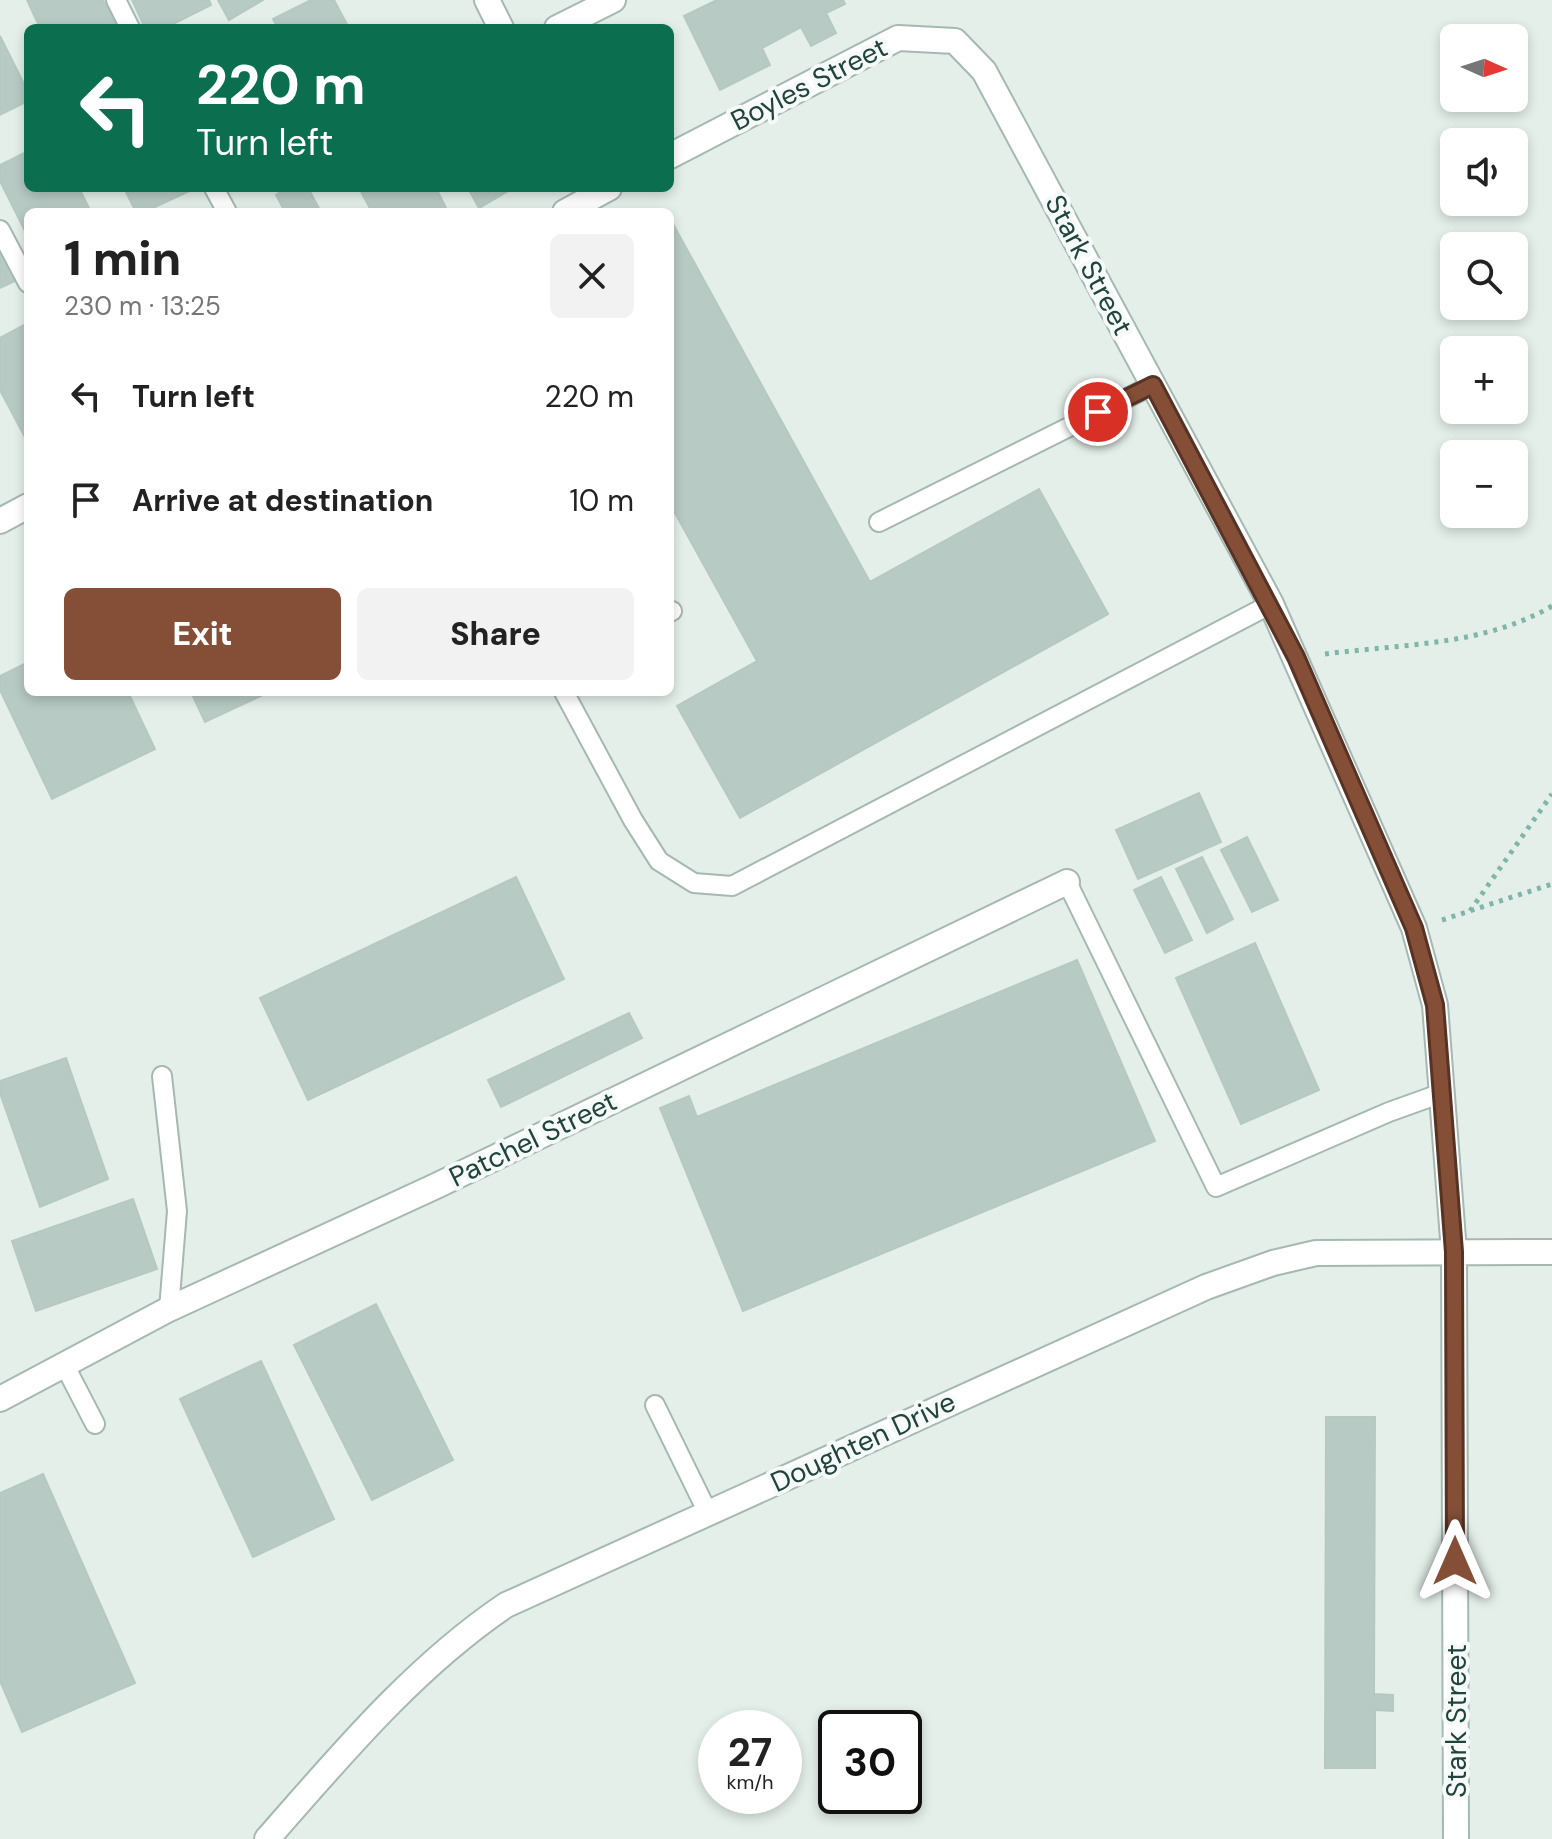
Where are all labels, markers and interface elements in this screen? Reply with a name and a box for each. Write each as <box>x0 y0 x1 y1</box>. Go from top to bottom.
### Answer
north arrow <box>1440 24 1528 112</box>
map controls <box>1440 24 1528 528</box>
street label: Boyles Street <box>724 29 894 139</box>
text: 220 m <box>196 48 366 121</box>
icon: left <box>64 56 168 160</box>
text: Turn left <box>196 119 333 166</box>
button: sound <box>1440 128 1528 216</box>
street label: Stark Street <box>1037 188 1141 342</box>
text: 1 min <box>64 227 181 290</box>
button: search <box>1440 232 1528 320</box>
button: close <box>550 234 634 318</box>
text: 230 m · 13:25 <box>64 289 221 323</box>
button: + <box>1440 336 1528 424</box>
icon: left <box>64 374 108 418</box>
text: Turn left <box>132 377 255 416</box>
text: 220 m <box>545 377 634 416</box>
pin <box>1064 378 1132 446</box>
icon: arrive <box>1076 390 1120 434</box>
button: − <box>1440 440 1528 528</box>
icon: arrive <box>64 478 108 522</box>
text: Arrive at destination <box>132 481 433 520</box>
text: 10 m <box>569 481 634 520</box>
button: Exit <box>64 588 341 680</box>
button: Share <box>357 588 634 680</box>
street label: Patchel Street <box>443 1082 623 1196</box>
street label: Doughten Drive <box>765 1383 961 1501</box>
position arrow <box>1413 1519 1497 1603</box>
street label: Stark Street <box>1438 1644 1475 1798</box>
speed limit sign: 30 <box>818 1710 922 1814</box>
text: 27 <box>728 1726 772 1778</box>
text: km/h <box>726 1769 774 1795</box>

